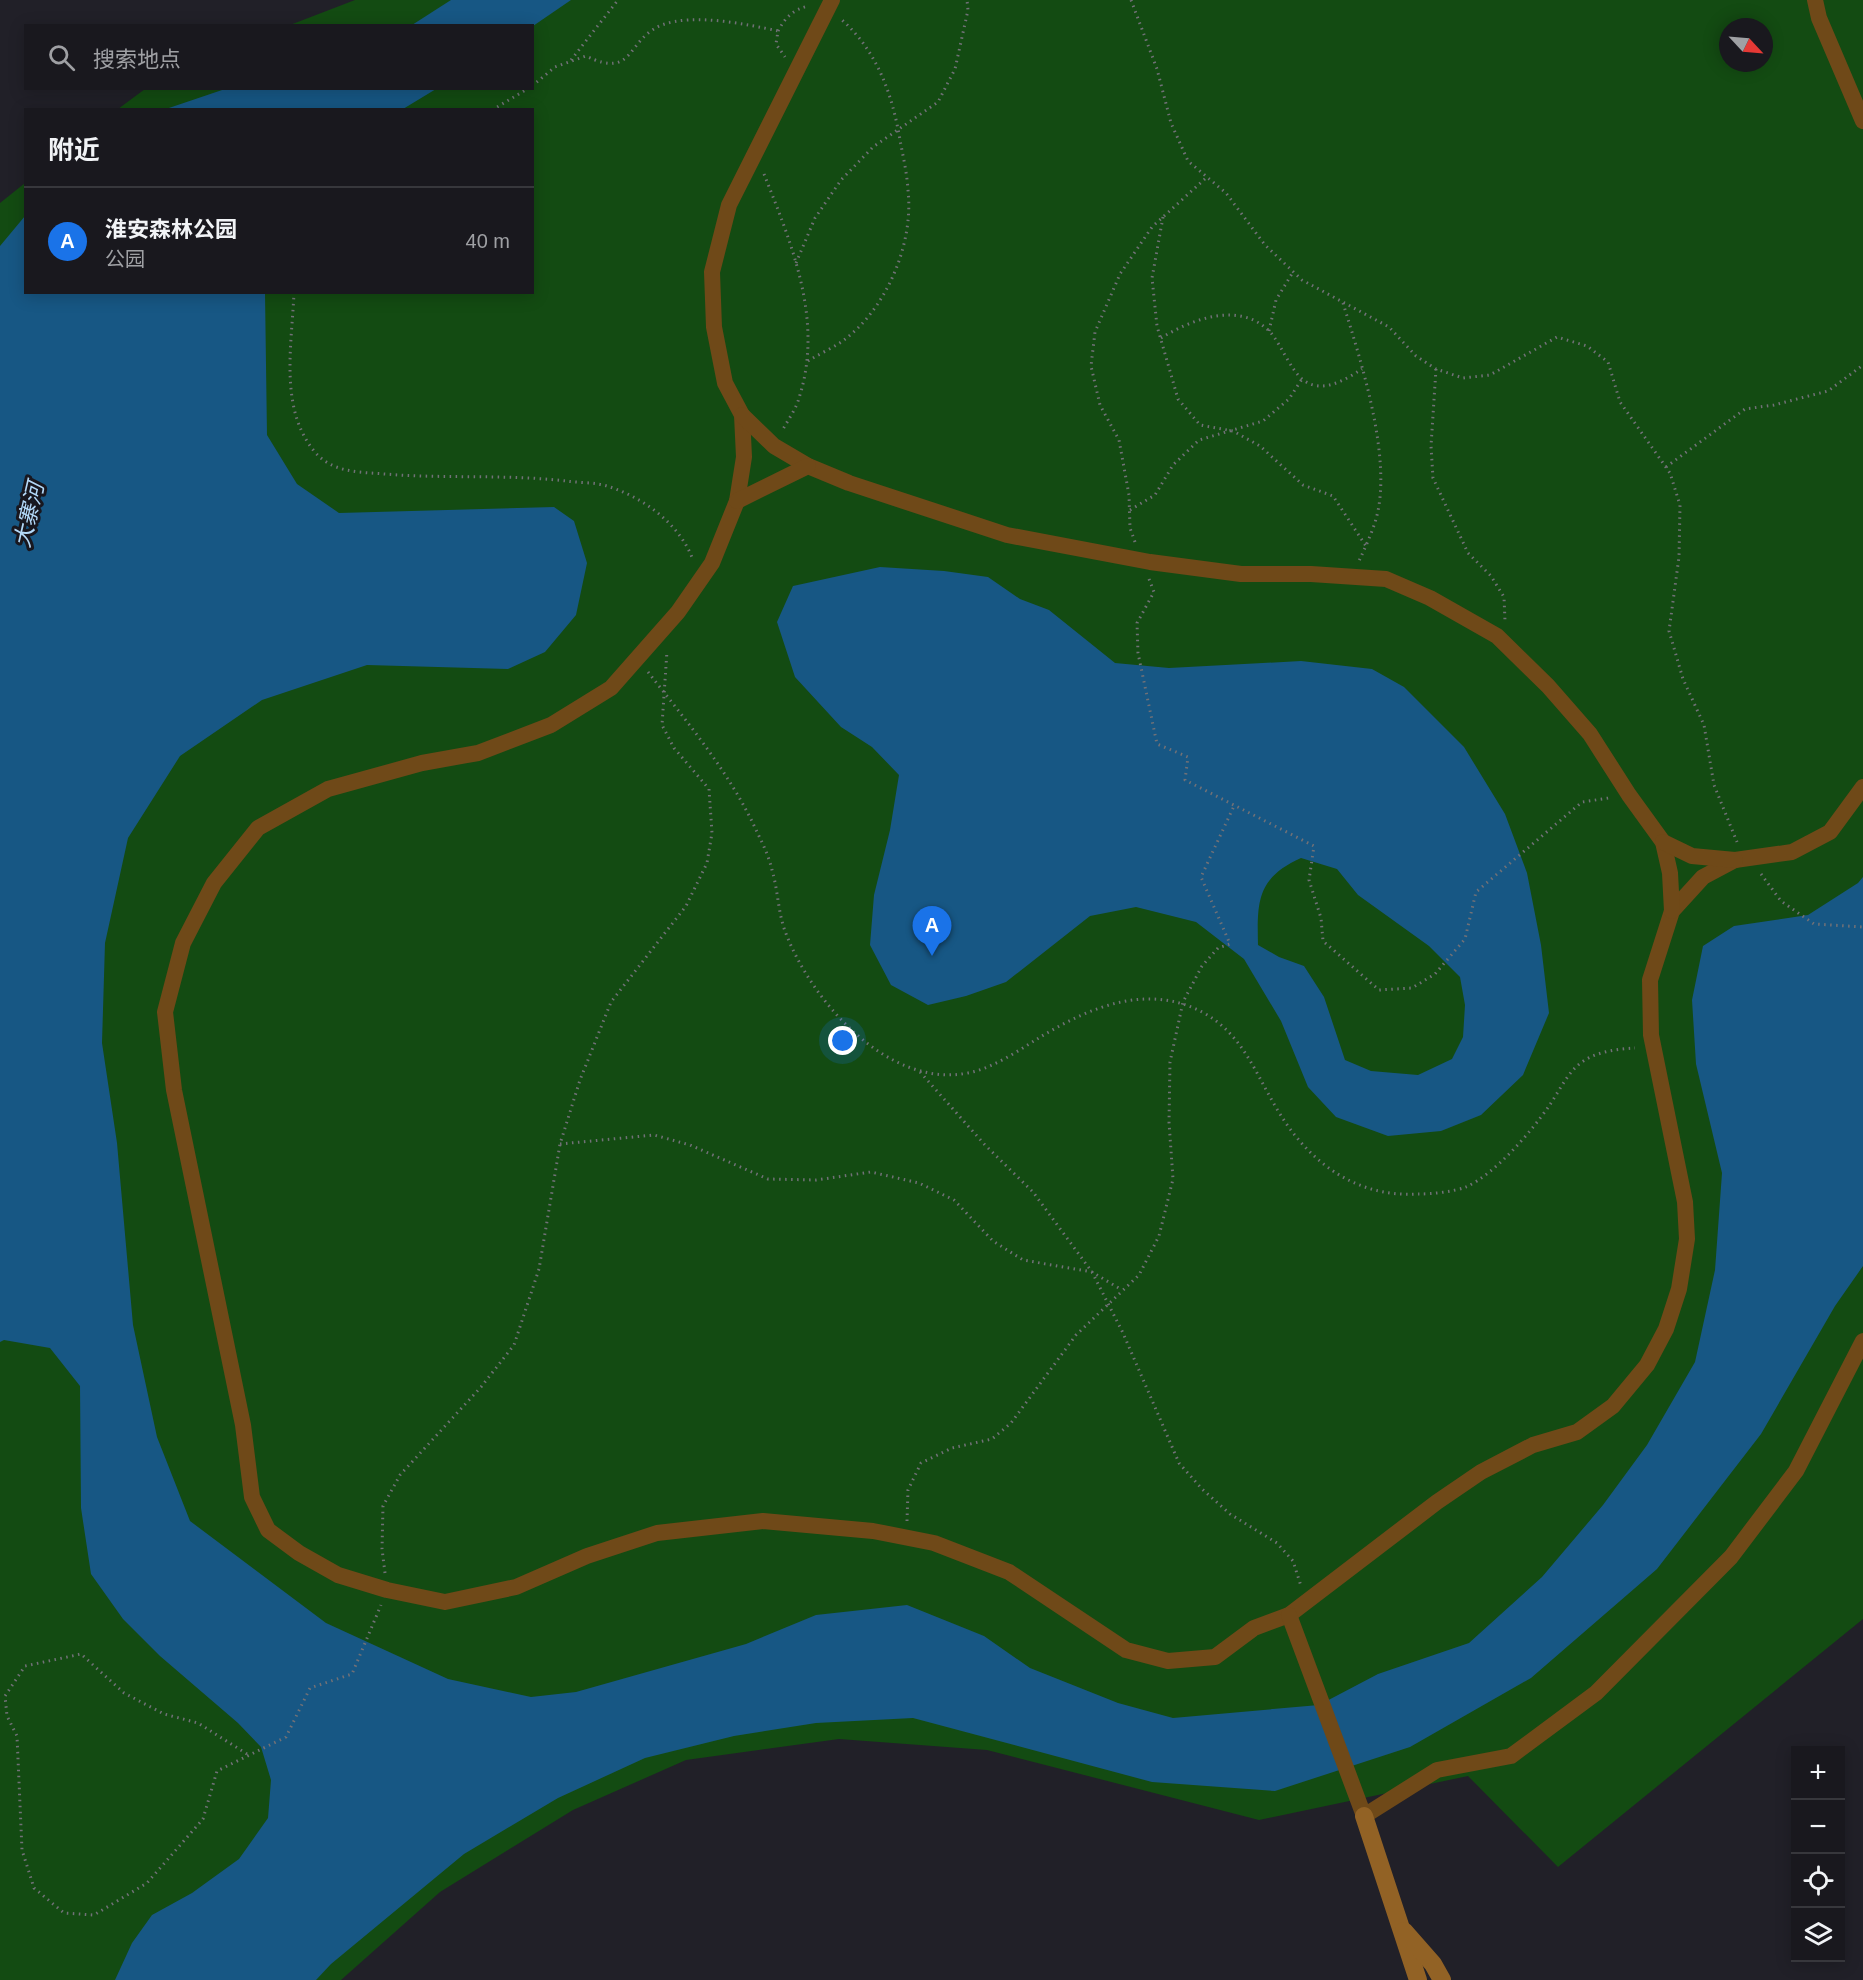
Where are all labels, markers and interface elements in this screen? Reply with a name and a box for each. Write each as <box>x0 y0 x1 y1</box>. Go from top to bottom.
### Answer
north arrow <box>1719 18 1773 72</box>
search box <box>24 24 534 90</box>
icon: search <box>45 41 78 74</box>
text: 搜索地点 <box>93 47 181 72</box>
text: 附近 <box>48 135 100 165</box>
text: 淮安森林公园 <box>105 217 237 242</box>
text: A <box>60 230 75 252</box>
text: 40 m <box>466 230 510 252</box>
text: 公园 <box>105 248 145 270</box>
water label: 大寨河 <box>9 476 50 550</box>
pin: A <box>912 906 952 956</box>
your location <box>828 1026 857 1055</box>
map controls <box>1791 1746 1845 1962</box>
button: + <box>1791 1746 1845 1800</box>
button: − <box>1791 1800 1845 1854</box>
button: locate <box>1791 1854 1845 1908</box>
button: layers <box>1791 1908 1845 1962</box>

